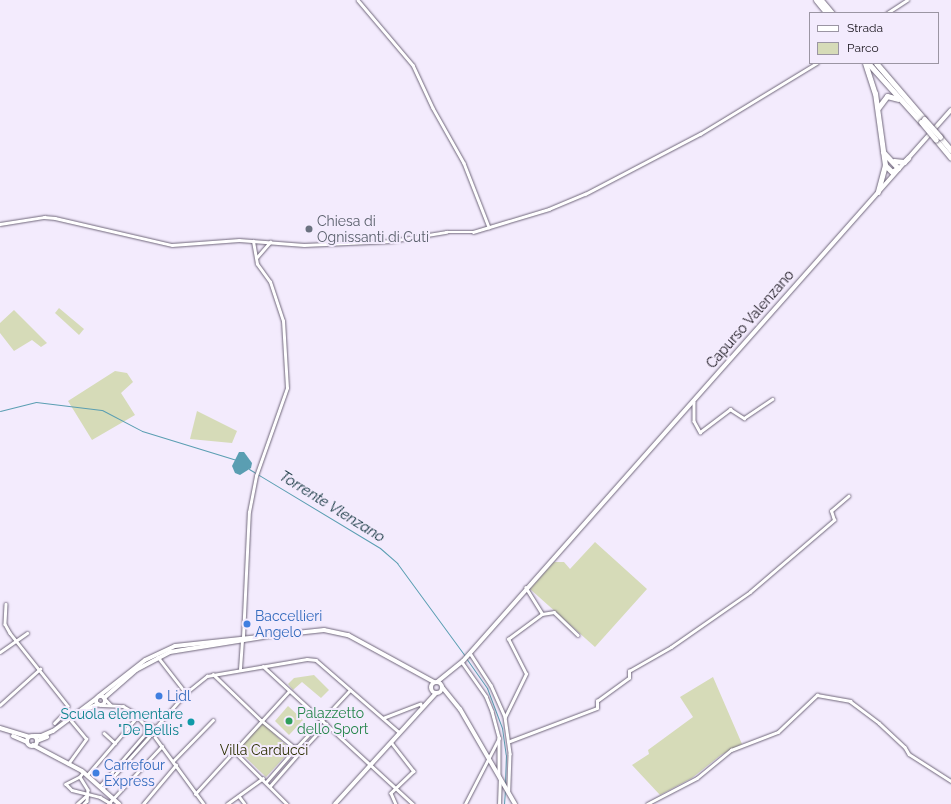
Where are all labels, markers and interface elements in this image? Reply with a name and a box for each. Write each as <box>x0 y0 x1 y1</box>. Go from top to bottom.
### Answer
legend <box>809 12 939 64</box>
text: Strada <box>847 21 883 35</box>
text: Parco <box>847 41 879 55</box>
place label: Chiesa di Ognissanti di Cuti <box>317 213 429 246</box>
marker: Chiesa di Ognissanti di Cuti <box>304 224 314 234</box>
street label: Capurso Valenzano <box>703 266 797 372</box>
water label: Torrente Vlenzano <box>276 467 388 547</box>
place label: Baccellieri Angelo <box>255 608 322 640</box>
marker: Baccellieri Angelo <box>242 619 252 629</box>
place label: Lidl <box>167 688 191 704</box>
marker: Lidl <box>154 691 164 701</box>
place label: Palazzetto dello Sport <box>297 705 369 738</box>
place label: Scuola elementare "De Bellis" <box>61 706 183 738</box>
marker: Palazzetto dello Sport <box>284 716 294 726</box>
marker: Scuola elementare "De Bellis" <box>186 717 196 727</box>
park label: Villa Carducci <box>220 742 308 758</box>
place label: Carrefour Express <box>104 757 165 790</box>
marker: Carrefour Express <box>91 768 101 778</box>

